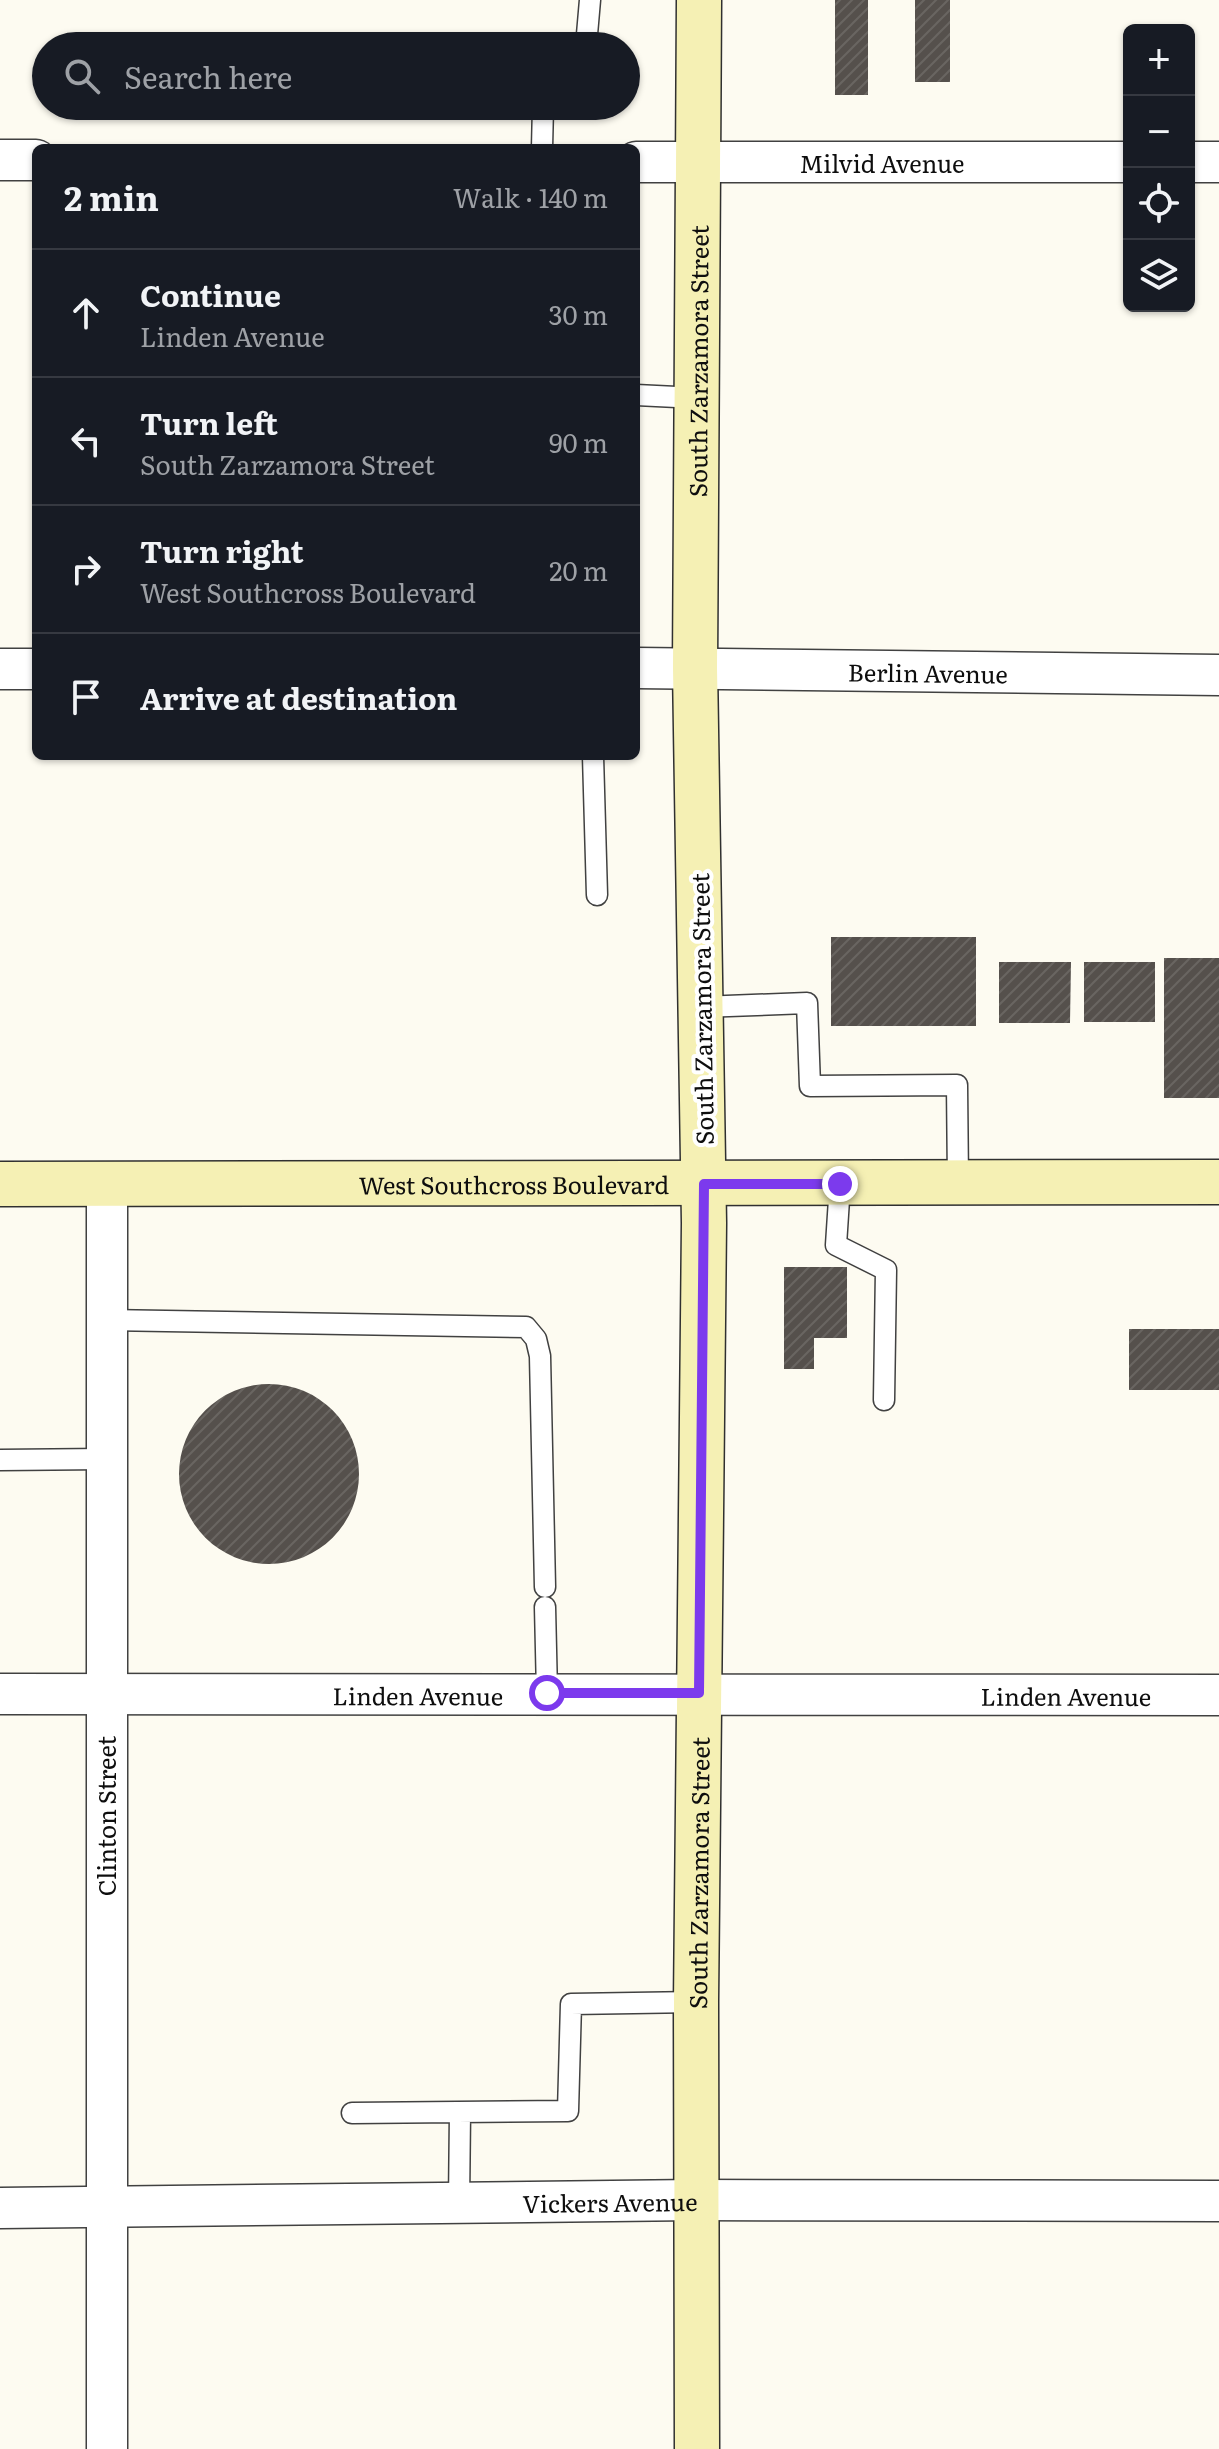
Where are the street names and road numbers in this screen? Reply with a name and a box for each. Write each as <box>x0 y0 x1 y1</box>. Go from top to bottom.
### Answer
street label: Milvid Avenue <box>799 145 965 180</box>
street label: South Zarzamora Street <box>679 225 715 497</box>
street label: Berlin Avenue <box>848 653 1008 690</box>
street label: South Zarzamora Street <box>681 872 721 1145</box>
street label: West Southcross Boulevard <box>359 1165 669 1201</box>
street label: Linden Avenue <box>333 1677 503 1712</box>
street label: Linden Avenue <box>981 1677 1151 1712</box>
street label: Clinton Street <box>88 1735 123 1896</box>
street label: South Zarzamora Street <box>678 1736 716 2009</box>
street label: Vickers Avenue <box>522 2182 698 2219</box>

